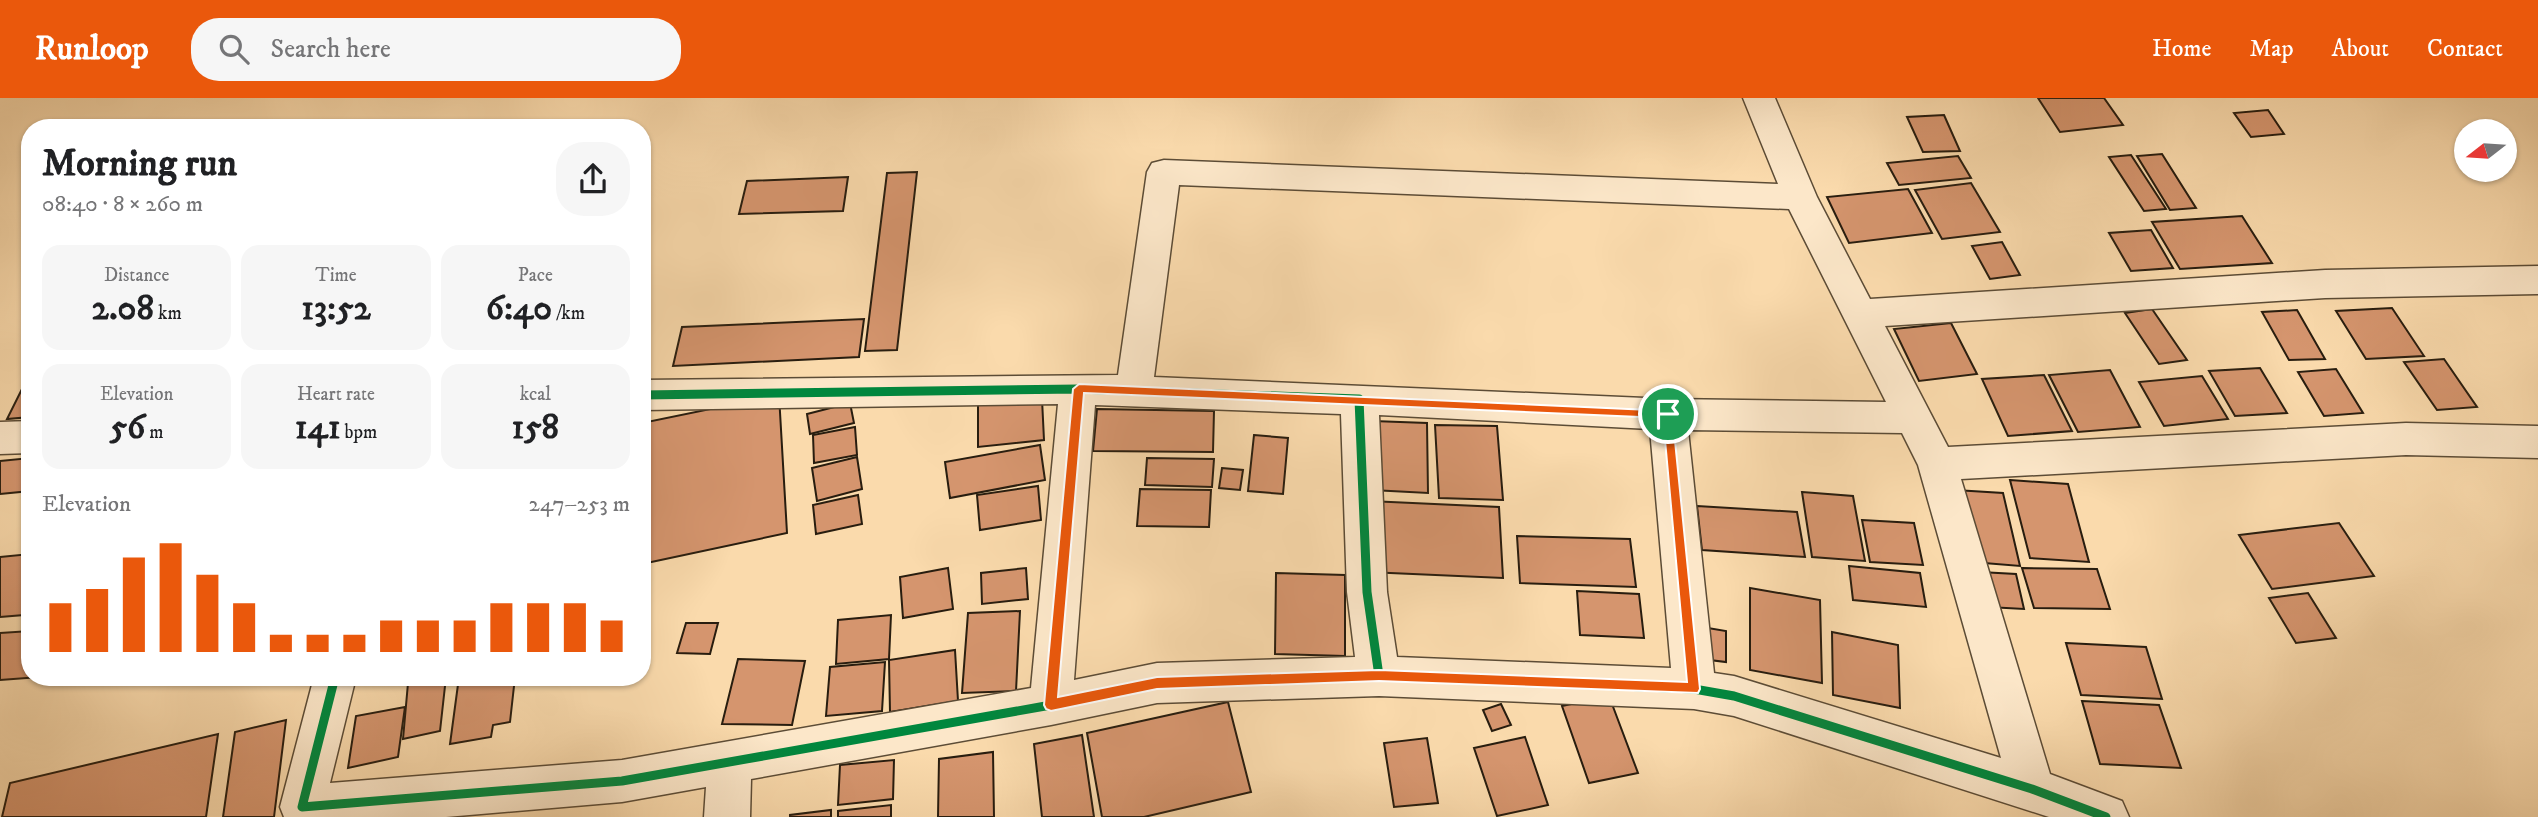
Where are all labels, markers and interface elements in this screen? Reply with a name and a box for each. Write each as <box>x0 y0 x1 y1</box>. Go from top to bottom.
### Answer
search box <box>191 18 681 81</box>
text: Runloop <box>35 29 149 70</box>
icon: search <box>215 30 253 68</box>
text: Search here <box>271 33 391 66</box>
text: Home <box>2152 34 2211 64</box>
text: Map <box>2249 34 2294 64</box>
text: About <box>2332 34 2389 64</box>
text: Contact <box>2427 34 2503 64</box>
north arrow <box>2454 119 2516 182</box>
map controls <box>2454 119 2517 182</box>
text: Morning run <box>42 140 237 188</box>
button: share <box>556 142 630 216</box>
text: 08:40 · 8 × 260 m <box>42 190 203 219</box>
text: Distance <box>104 264 169 287</box>
text: Time <box>315 264 357 287</box>
text: Pace <box>518 264 553 287</box>
text: 2.08 <box>92 287 154 331</box>
text: 13:52 <box>301 287 371 331</box>
text: 6:40 <box>486 287 552 331</box>
text: km <box>154 302 182 325</box>
text: /km <box>552 302 585 325</box>
text: Elevation <box>100 383 173 406</box>
text: Heart rate <box>297 383 375 406</box>
text: kcal <box>520 383 551 406</box>
pin <box>1638 384 1698 444</box>
icon: arrive <box>1649 395 1687 433</box>
text: 56 <box>110 406 145 450</box>
text: 141 <box>295 406 341 450</box>
text: 158 <box>512 406 559 450</box>
text: m <box>145 421 164 444</box>
text: bpm <box>341 421 377 444</box>
text: Elevation <box>42 490 131 519</box>
text: 247–253 m <box>529 490 630 519</box>

